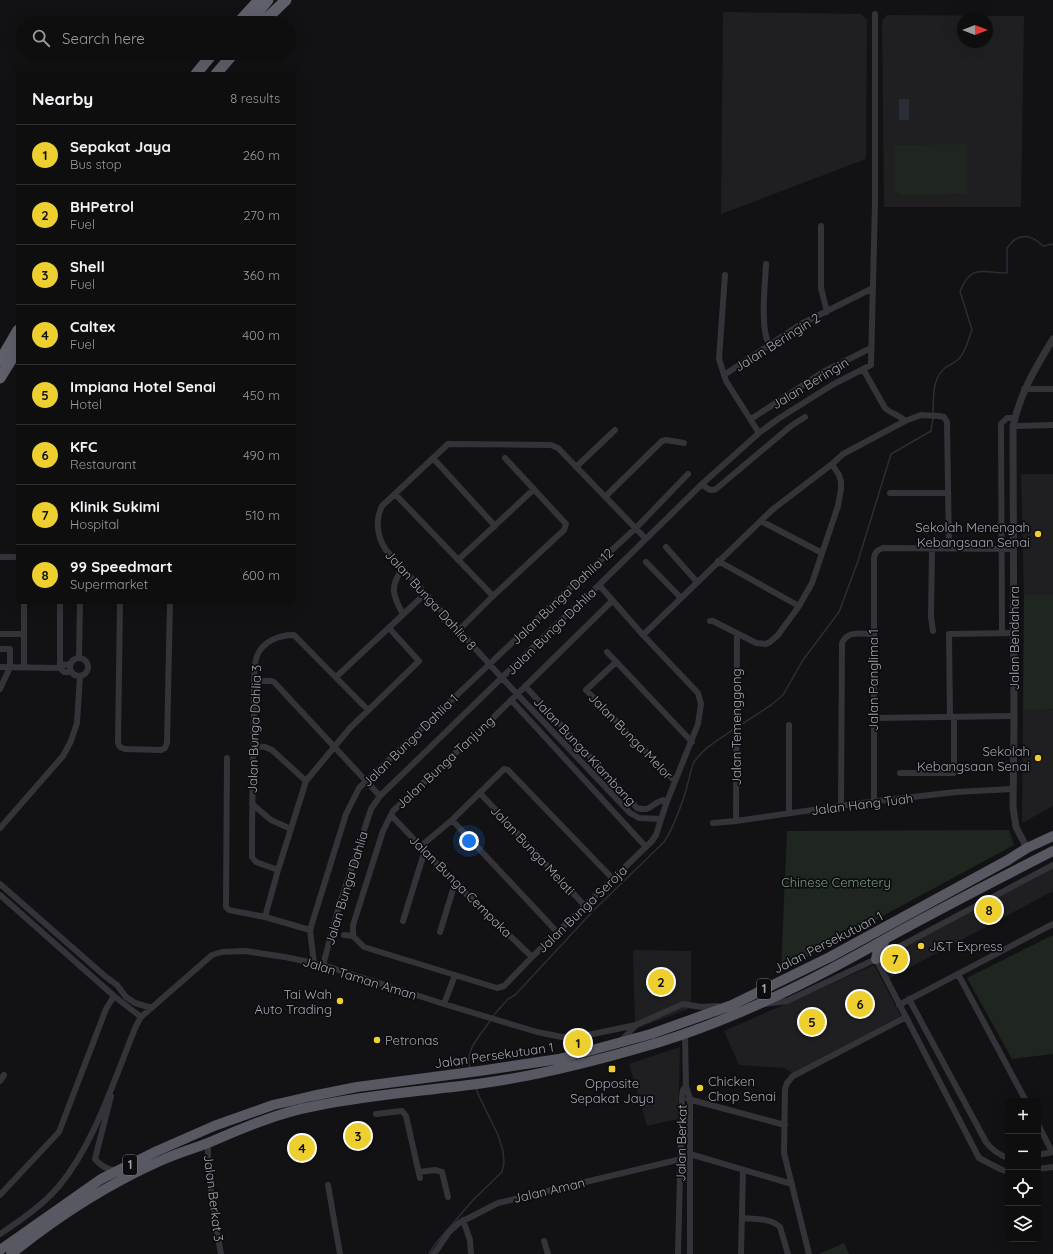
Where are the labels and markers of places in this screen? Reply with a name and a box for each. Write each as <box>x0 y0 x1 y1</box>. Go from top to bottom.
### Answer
place label: Sekolah Menengah Kebangsaan Senai <box>915 519 1030 550</box>
marker: Sekolah Menengah Kebangsaan Senai <box>1033 529 1043 539</box>
place label: Sekolah Kebangsaan Senai <box>917 743 1030 774</box>
marker: Sekolah Kebangsaan Senai <box>1033 753 1043 763</box>
pin: 8 <box>976 895 1002 925</box>
place label: J&T Express <box>929 938 1002 954</box>
marker: J&T Express <box>916 941 926 951</box>
pin: 7 <box>882 944 908 974</box>
pin: 2 <box>648 967 674 997</box>
place label: Tai Wah Auto Trading <box>254 986 332 1017</box>
pin: 6 <box>847 989 873 1019</box>
marker: Tai Wah Auto Trading <box>335 996 345 1006</box>
pin: 5 <box>799 1007 825 1037</box>
pin: 1 <box>565 1028 591 1058</box>
place label: Petronas <box>385 1032 438 1048</box>
marker: Petronas <box>372 1035 382 1045</box>
marker: Opposite Sepakat Jaya <box>607 1064 617 1074</box>
place label: Chicken Chop Senai <box>708 1073 776 1104</box>
place label: Opposite Sepakat Jaya <box>570 1075 654 1106</box>
marker: Chicken Chop Senai <box>695 1083 705 1093</box>
pin: 3 <box>345 1121 371 1151</box>
pin: 4 <box>289 1133 315 1163</box>

